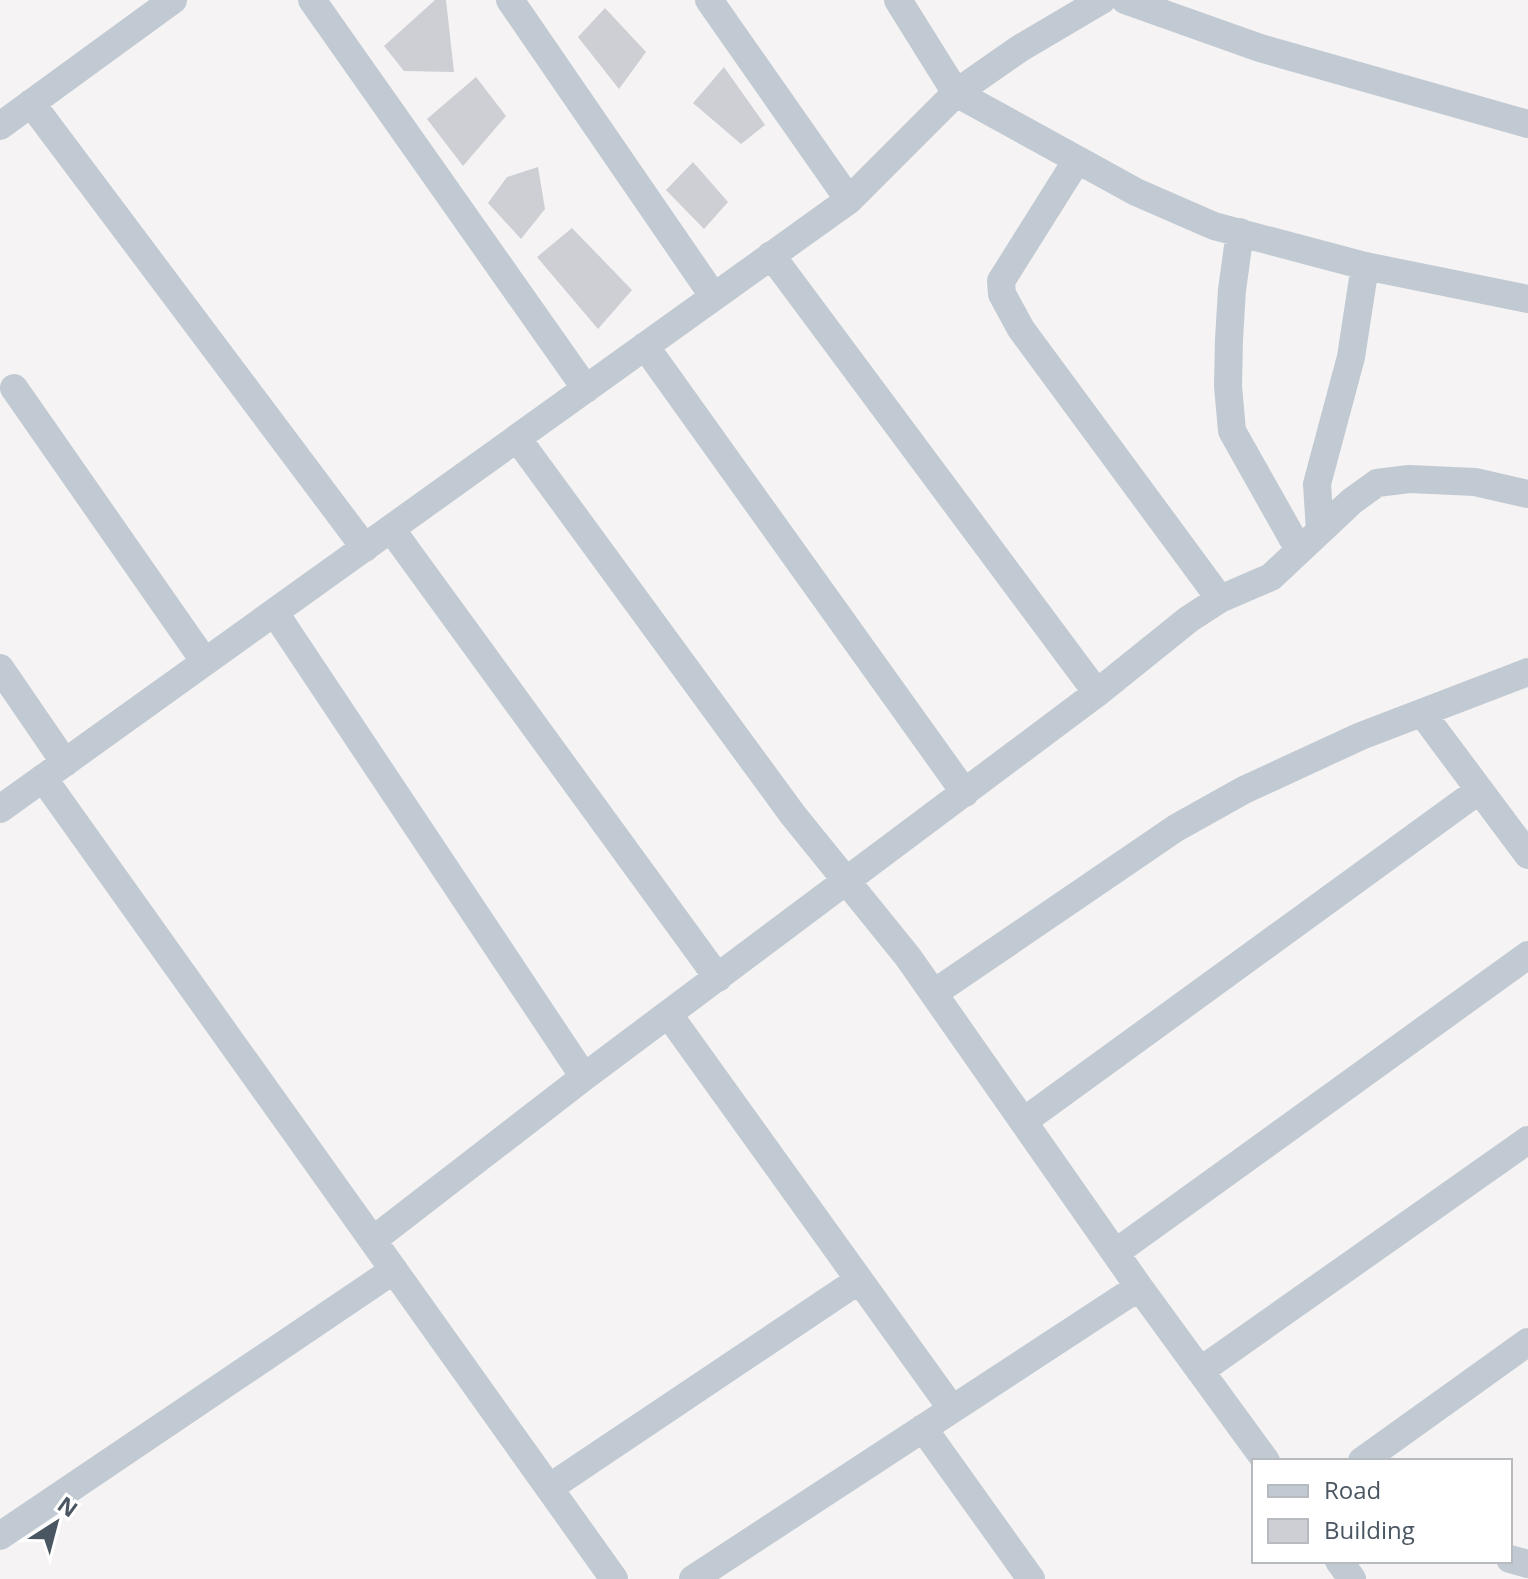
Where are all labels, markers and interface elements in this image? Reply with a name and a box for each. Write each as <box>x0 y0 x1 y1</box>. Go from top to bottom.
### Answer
legend <box>1252 1459 1512 1563</box>
text: Road <box>1324 1473 1381 1506</box>
north arrow <box>16 1483 96 1563</box>
text: N <box>52 1489 84 1523</box>
text: Building <box>1324 1513 1415 1546</box>

